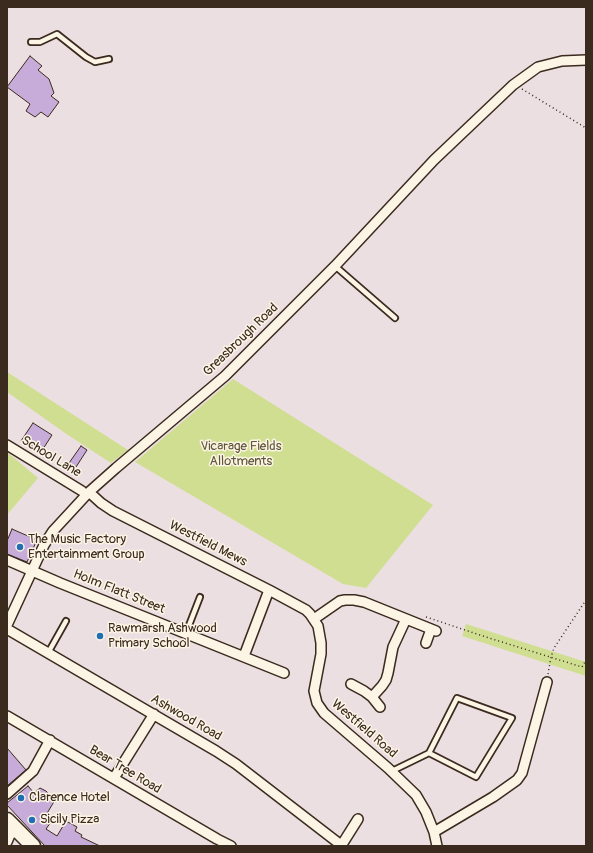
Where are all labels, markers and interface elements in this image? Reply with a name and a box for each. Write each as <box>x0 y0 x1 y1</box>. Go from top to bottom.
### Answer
street label: Greasbrough Road <box>200 300 282 380</box>
street label: School Lane <box>18 433 84 481</box>
park label: Vicarage Fields Allotments <box>200 439 282 470</box>
street label: Westfield Mews <box>167 518 249 570</box>
place label: The Music Factory Entertainment Group <box>28 532 145 563</box>
marker: The Music Factory Entertainment Group <box>15 542 25 552</box>
street label: Holm Flatt Street <box>71 566 167 618</box>
place label: Rawmarsh Ashwood Primary School <box>108 621 217 652</box>
marker: Rawmarsh Ashwood Primary School <box>95 631 105 641</box>
street label: Ashwood Road <box>148 691 224 745</box>
street label: Westfield Road <box>328 696 400 762</box>
street label: Bear Tree Road <box>86 742 164 798</box>
place label: Clarence Hotel <box>29 790 110 806</box>
marker: Clarence Hotel <box>16 793 26 803</box>
place label: Sicily Pizza <box>40 812 99 828</box>
marker: Sicily Pizza <box>27 815 37 825</box>

